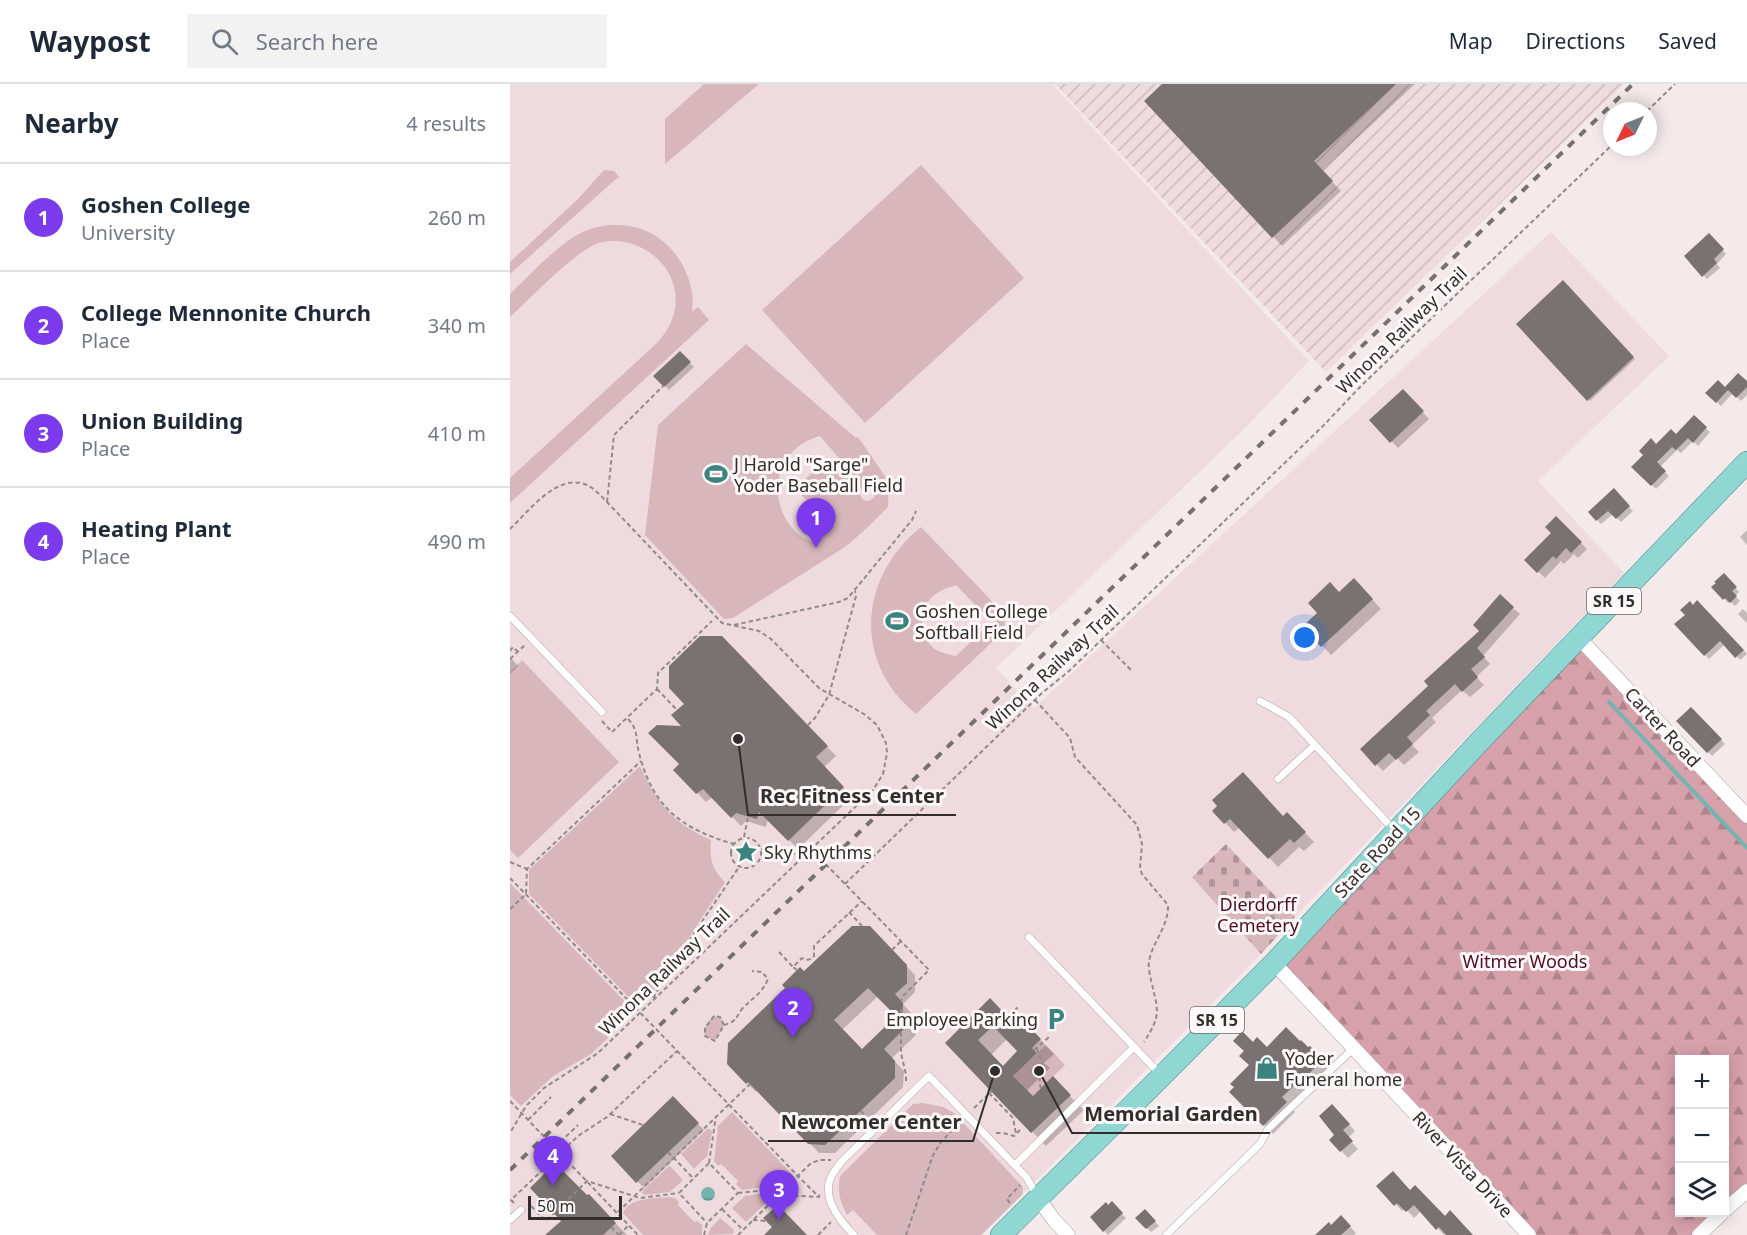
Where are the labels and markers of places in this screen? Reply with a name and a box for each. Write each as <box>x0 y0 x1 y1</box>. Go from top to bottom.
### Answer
place label: J Harold "Sarge" Yoder Baseball Field <box>732 452 903 497</box>
sports icon: J Harold "Sarge" Yoder Baseball Field <box>703 461 729 487</box>
pin: 1 <box>796 498 836 548</box>
place label: Goshen College Softball Field <box>915 599 1048 644</box>
sports icon: Goshen College Softball Field <box>884 608 910 634</box>
callout: Rec Fitness Center <box>748 777 956 815</box>
place icon: Sky Rhythms <box>733 839 759 865</box>
place label: Sky Rhythms <box>764 840 872 864</box>
pin: 2 <box>774 988 812 1038</box>
parking icon: Employee Parking <box>1043 1006 1069 1032</box>
place label: Employee Parking <box>886 1007 1038 1031</box>
place label: Yoder Funeral home <box>1285 1046 1402 1091</box>
shop icon: Yoder Funeral home <box>1254 1055 1280 1081</box>
callout: Memorial Garden <box>1072 1095 1270 1133</box>
callout: Newcomer Center <box>768 1103 973 1141</box>
pin: 4 <box>534 1136 573 1186</box>
pin: 3 <box>760 1170 798 1220</box>

